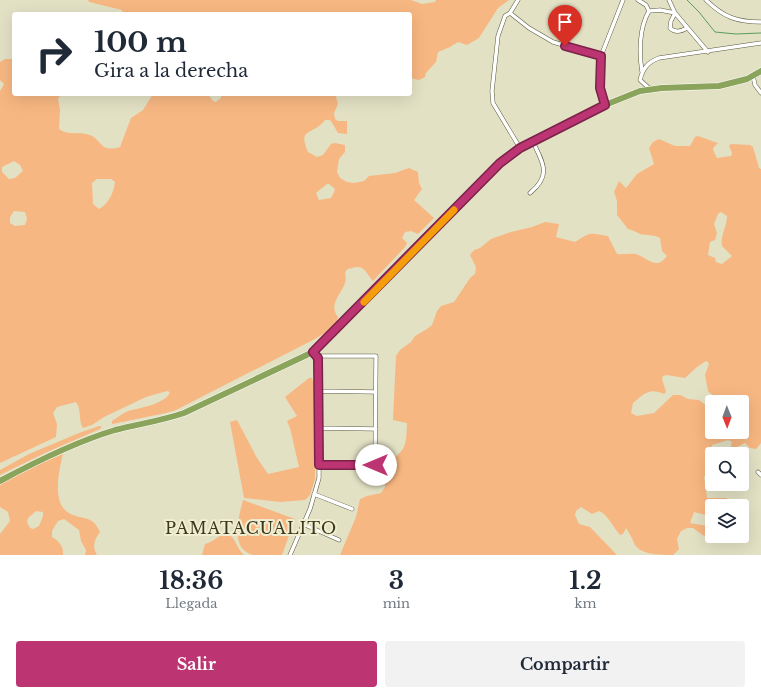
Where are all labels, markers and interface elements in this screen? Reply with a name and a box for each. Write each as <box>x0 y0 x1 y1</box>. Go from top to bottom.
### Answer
pin <box>548 5 582 46</box>
icon: arrive <box>554 11 576 33</box>
text: 100 m <box>94 25 187 60</box>
icon: right <box>28 28 80 80</box>
text: Gira a la derecha <box>94 60 248 82</box>
north arrow <box>705 395 749 439</box>
map controls <box>705 395 749 543</box>
position arrow <box>355 444 397 486</box>
button: search <box>705 447 749 491</box>
button: layers <box>705 499 749 543</box>
district label: PAMATACUALITO <box>165 518 337 538</box>
text: 18:36 <box>159 566 223 595</box>
text: 3 <box>389 566 404 595</box>
text: 1.2 <box>569 566 602 595</box>
text: Llegada <box>165 595 217 612</box>
text: min <box>383 595 410 612</box>
text: km <box>574 595 596 612</box>
button: Salir <box>16 641 377 687</box>
button: Compartir <box>385 641 745 687</box>

